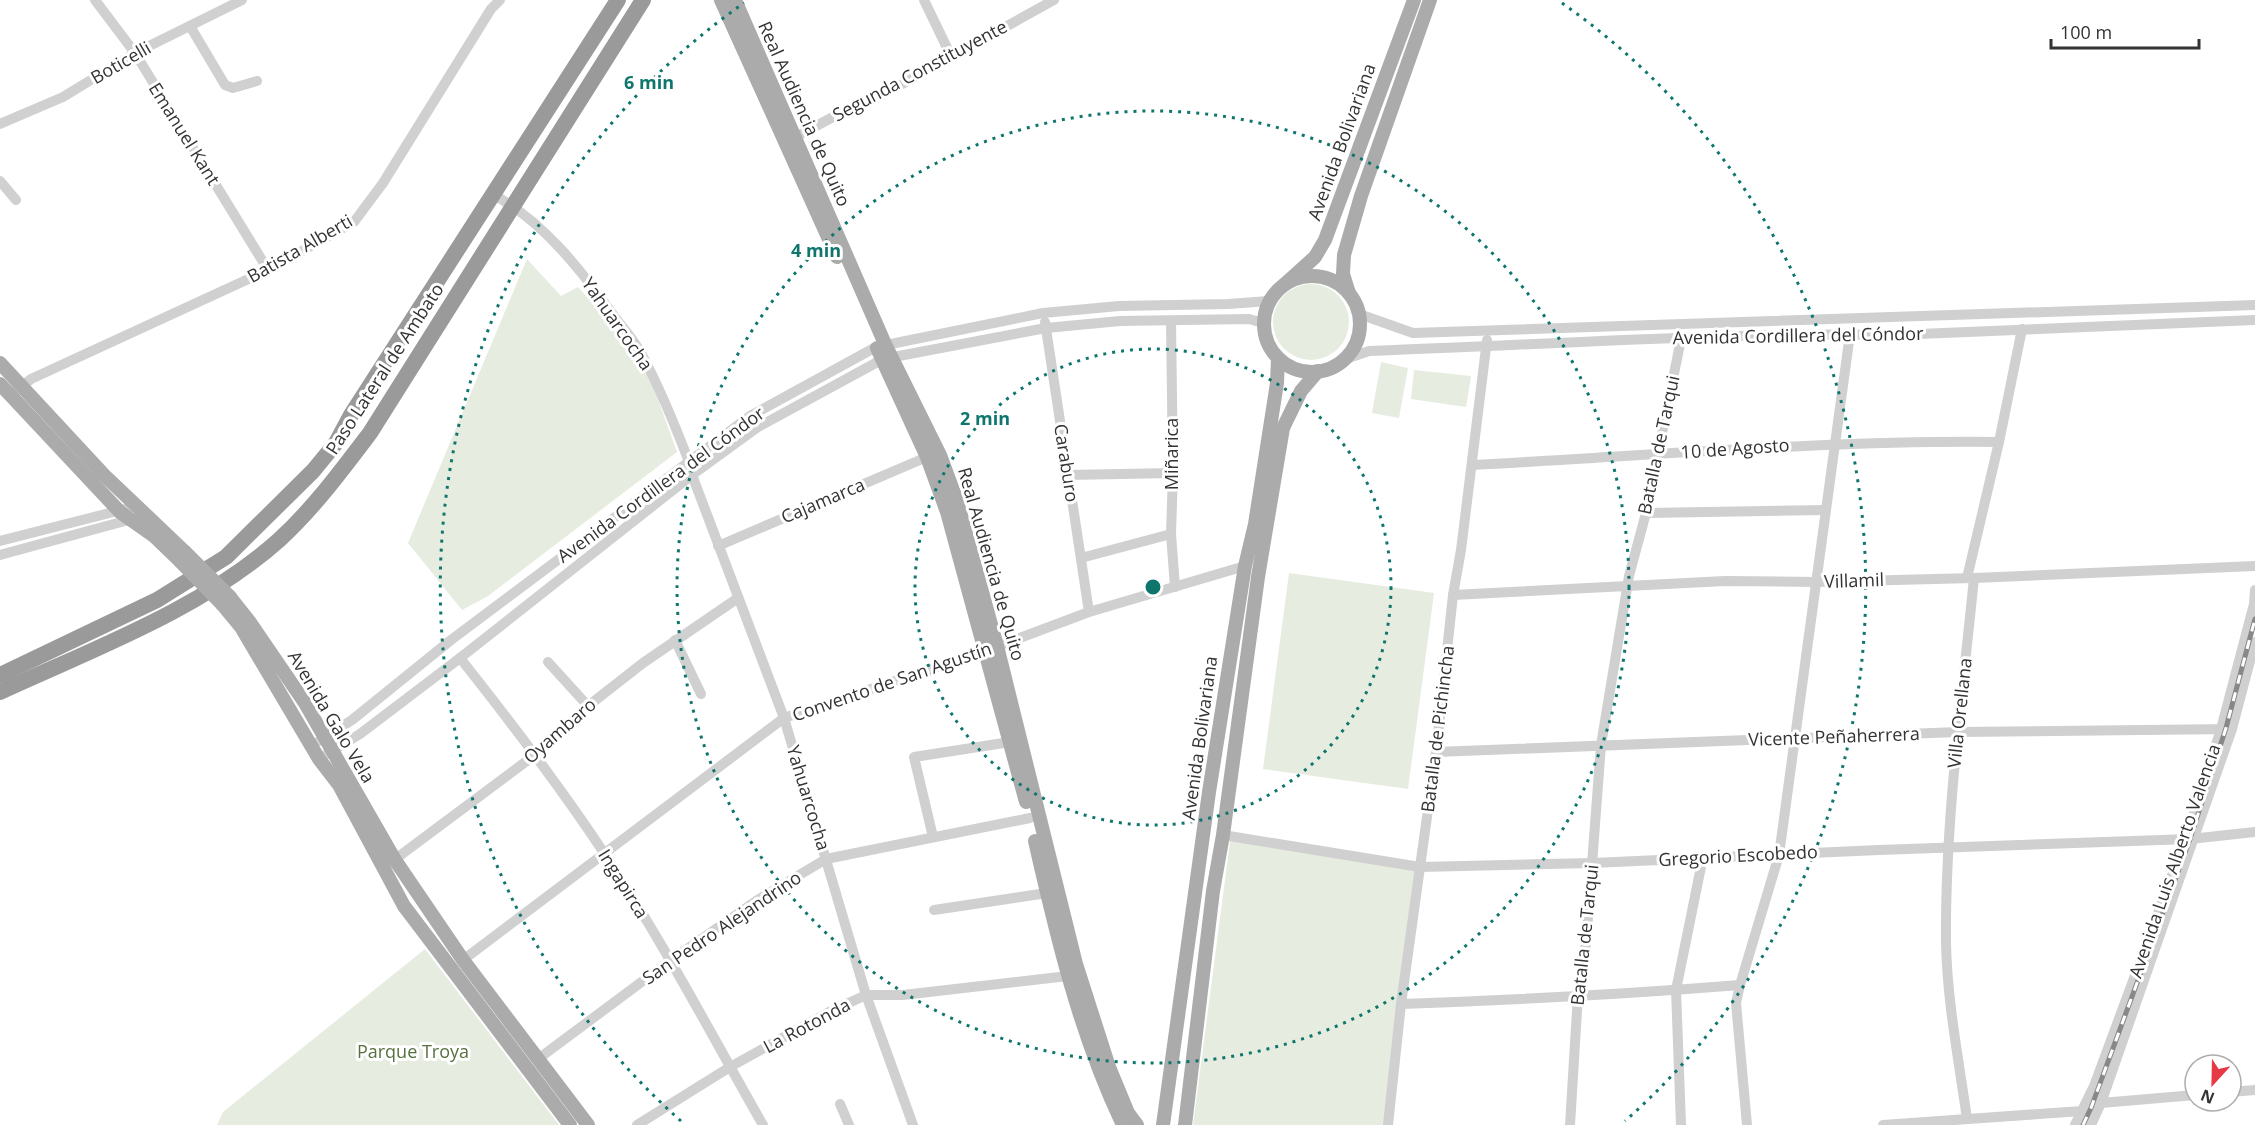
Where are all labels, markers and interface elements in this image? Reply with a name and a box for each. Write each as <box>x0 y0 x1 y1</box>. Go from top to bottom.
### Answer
scale bar <box>2051 12 2200 50</box>
street label: Segunda Constituyente <box>828 14 1011 126</box>
street label: Real Audiencia de Quito <box>753 17 857 210</box>
text: 100 m <box>2060 20 2112 44</box>
street label: Boticelli <box>86 35 155 89</box>
street label: Avenida Bolivariana <box>1302 60 1381 223</box>
text: 6 min <box>624 70 674 94</box>
street label: Emanuel Kant <box>144 78 226 189</box>
street label: Batista Alberti <box>243 208 356 288</box>
text: 4 min <box>791 238 841 262</box>
street label: Yahuarcocha <box>577 272 659 375</box>
street label: Paso Lateral de Ambato <box>320 278 449 459</box>
street label: Avenida Cordillera del Cóndor <box>1672 321 1924 349</box>
street label: Batalla de Tarqui <box>1632 373 1684 516</box>
street label: Avenida Cordillera del Cóndor <box>552 400 769 568</box>
text: 2 min <box>960 406 1010 430</box>
street label: Miñarica <box>1159 418 1183 490</box>
street label: Caraburo <box>1049 422 1085 504</box>
street label: 10 de Agosto <box>1680 432 1790 464</box>
street label: Real Audiencia de Quito <box>953 464 1031 663</box>
street label: Cajamarca <box>777 472 868 528</box>
street label: Villamil <box>1824 567 1884 593</box>
centre of rings <box>1143 577 1163 597</box>
street label: Convento de San Agustín <box>789 636 995 726</box>
street label: Batalla de Pichincha <box>1415 644 1459 814</box>
street label: Avenida Galo Vela <box>283 646 381 787</box>
street label: Avenida Bolivariana <box>1176 654 1222 821</box>
street label: Villa Orellana <box>1941 657 1977 769</box>
street label: Oyambaro <box>518 692 601 768</box>
street label: Vicente Peñaherrera <box>1748 721 1920 751</box>
street label: Avenida Luis Alberto Valencia <box>2123 741 2225 981</box>
street label: Yahuarcocha <box>782 742 836 853</box>
street label: Gregorio Escobedo <box>1658 839 1818 871</box>
street label: Ingapirca <box>593 844 655 923</box>
street label: Batalla de Tarqui <box>1565 863 1603 1007</box>
street label: San Pedro Alejandrino <box>637 865 806 989</box>
street label: La Rotonda <box>759 992 854 1058</box>
park label: Parque Troya <box>357 1039 469 1063</box>
north arrow <box>2183 1053 2243 1113</box>
text: N <box>2197 1084 2218 1110</box>

